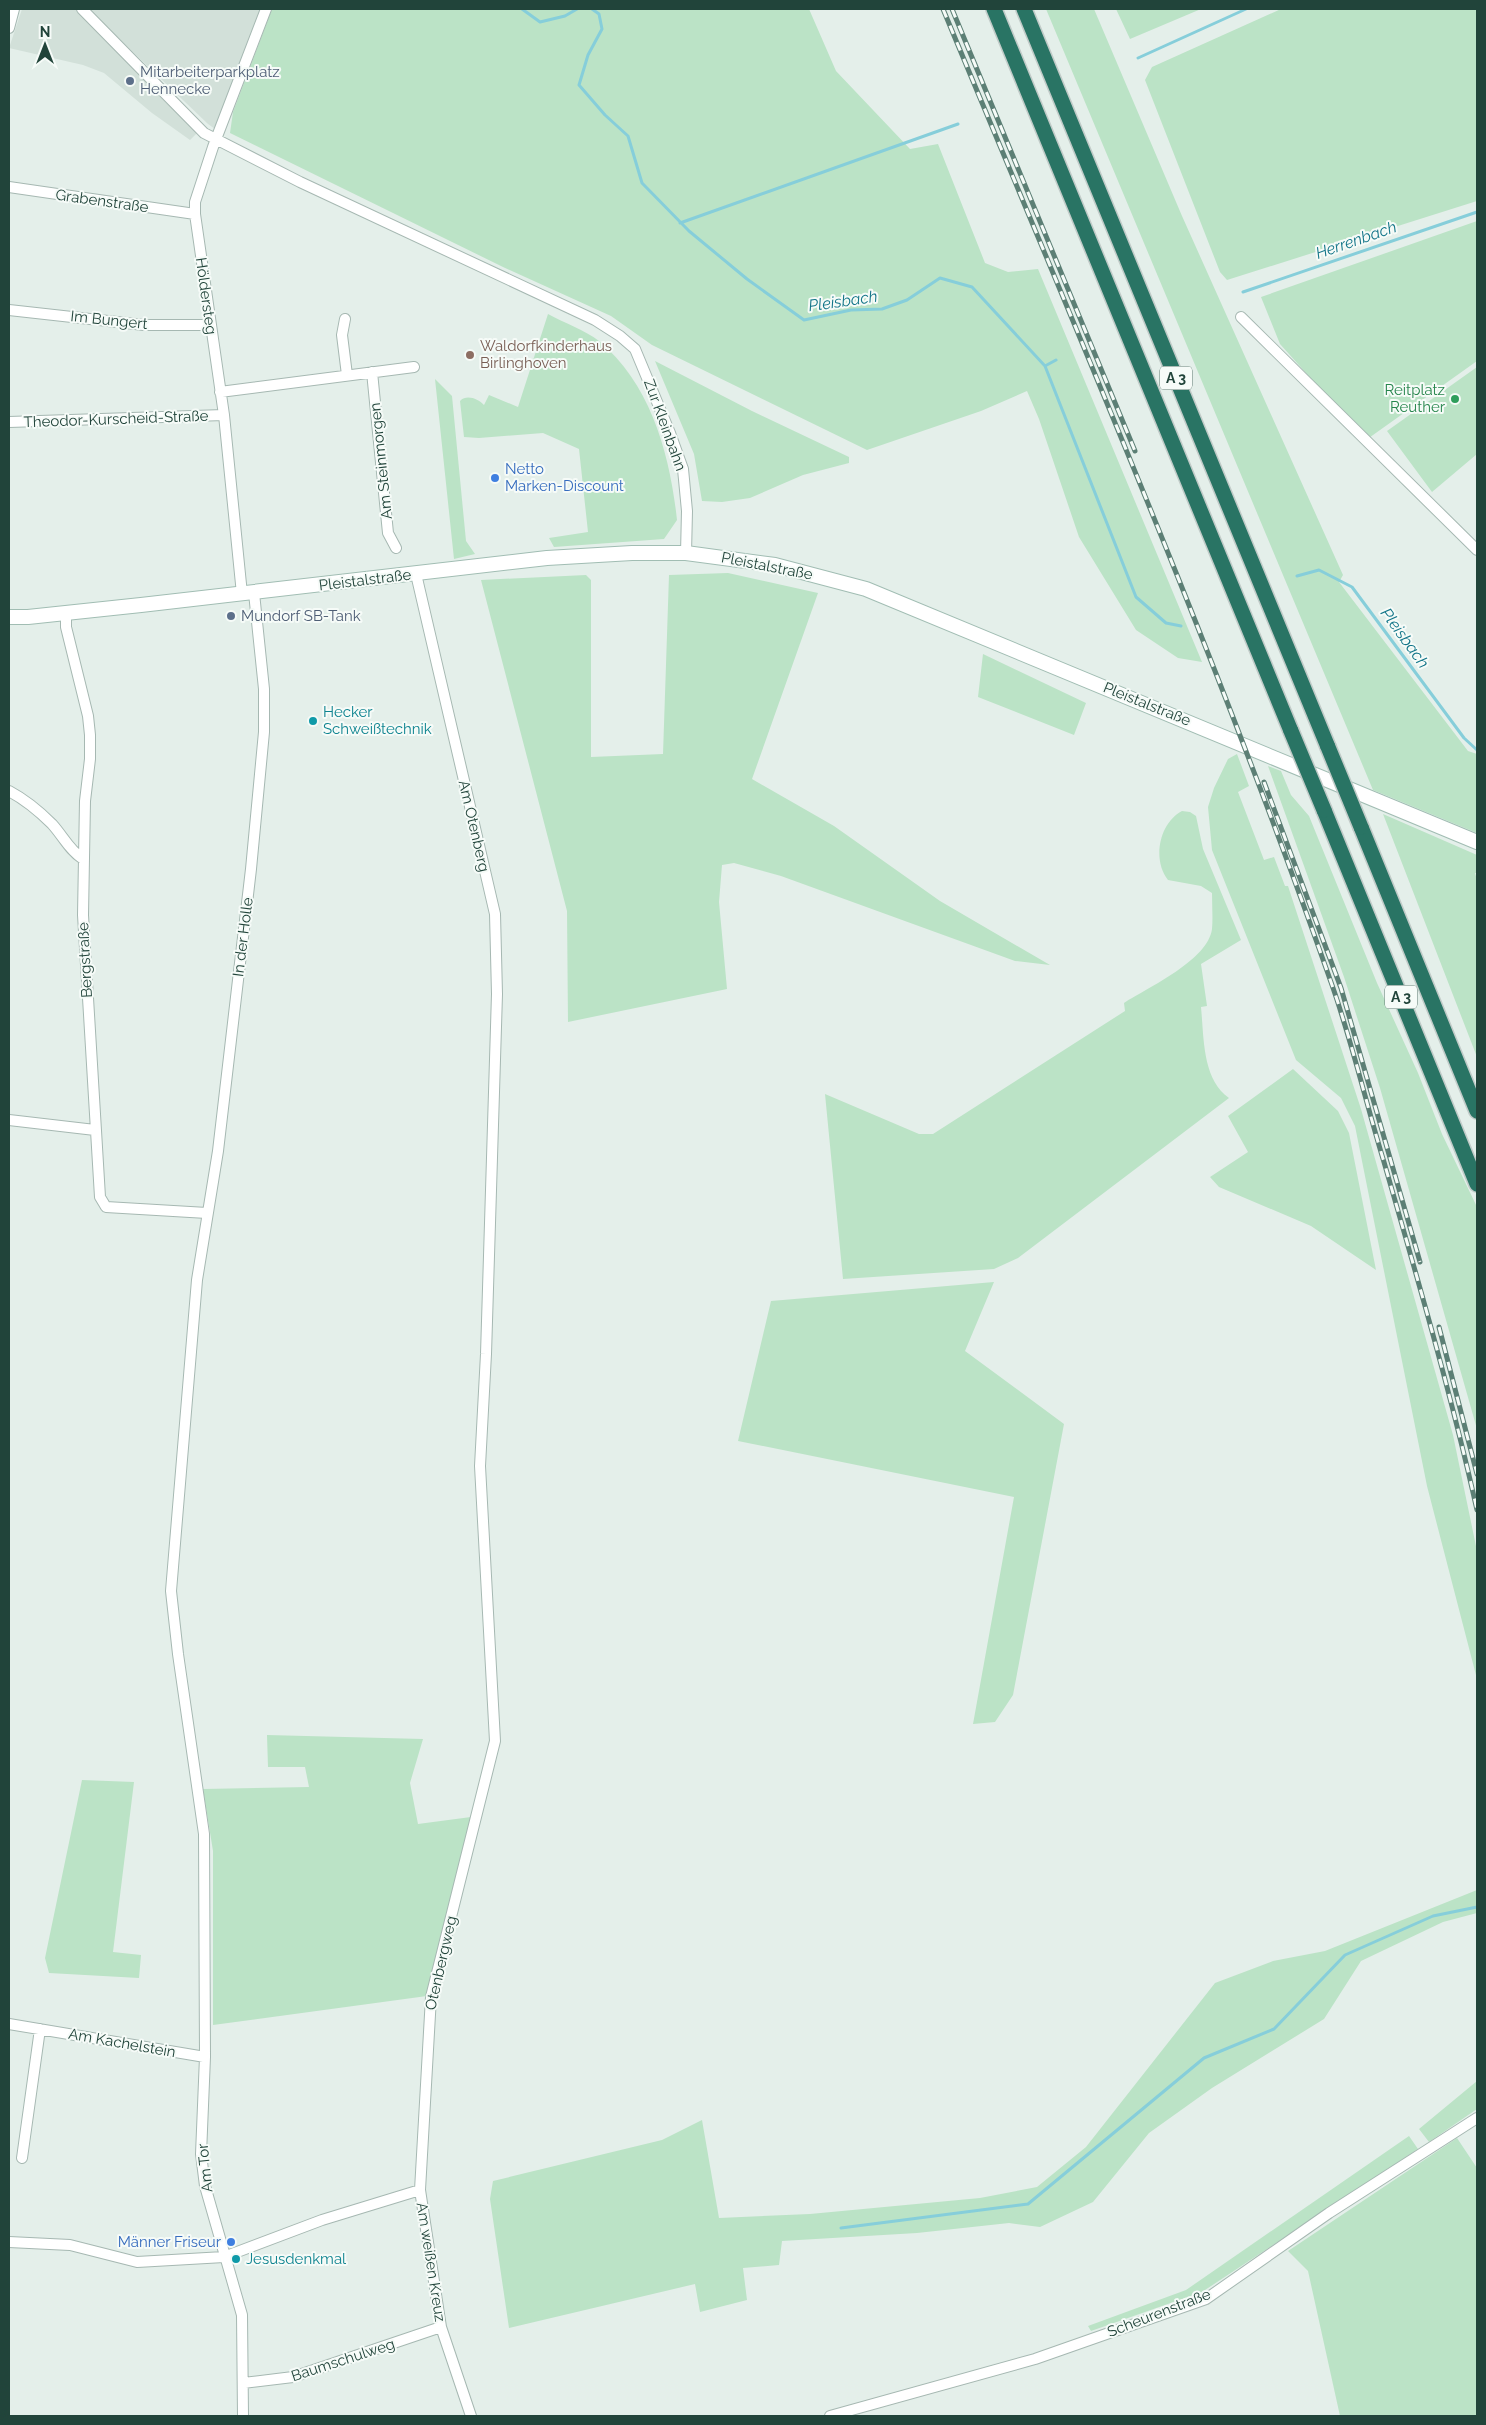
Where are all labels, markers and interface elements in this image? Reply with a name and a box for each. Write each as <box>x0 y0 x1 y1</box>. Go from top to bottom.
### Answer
north arrow <box>20 20 70 70</box>
text: N <box>40 24 50 40</box>
place label: Mitarbeiterparkplatz Hennecke <box>140 63 280 98</box>
marker: Mitarbeiterparkplatz Hennecke <box>124 75 136 87</box>
street label: Grabenstraße <box>54 186 150 216</box>
water label: Herrenbach <box>1313 217 1399 263</box>
street label: Höldersteg <box>192 256 220 336</box>
water label: Pleisbach <box>807 287 879 315</box>
street label: Im Bungert <box>70 307 148 333</box>
place label: Waldorfkinderhaus Birlinghoven <box>480 337 612 372</box>
marker: Waldorfkinderhaus Birlinghoven <box>464 349 476 361</box>
road number: A 3 <box>1160 366 1192 389</box>
street label: Zur Kleinbahn <box>640 377 690 473</box>
place label: Reitplatz Reuther <box>1384 381 1446 416</box>
marker: Reitplatz Reuther <box>1449 393 1461 405</box>
street label: Am Steinmorgen <box>366 402 396 520</box>
street label: Theodor-Kurscheid-Straße <box>23 407 209 431</box>
place label: Netto Marken-Discount <box>505 460 624 495</box>
marker: Netto Marken-Discount <box>489 472 501 484</box>
street label: Pleistalstraße <box>720 548 814 584</box>
street label: Pleistalstraße <box>318 565 412 595</box>
water label: Pleisbach <box>1377 604 1433 672</box>
place label: Mundorf SB-Tank <box>241 607 361 625</box>
marker: Mundorf SB-Tank <box>225 610 237 622</box>
street label: Pleistalstraße <box>1101 678 1194 730</box>
place label: Hecker Schweißtechnik <box>323 703 432 738</box>
marker: Hecker Schweißtechnik <box>307 715 319 727</box>
street label: Am Otenberg <box>455 778 493 874</box>
street label: In der Holle <box>229 896 257 978</box>
street label: Bergstraße <box>74 921 96 998</box>
road number: A 3 <box>1385 986 1417 1009</box>
street label: Otenbergweg <box>421 1914 461 2012</box>
street label: Am Kachelstein <box>67 2025 177 2061</box>
street label: Am Tor <box>193 2142 217 2193</box>
street label: Am weißen Kreuz <box>413 2201 449 2323</box>
place label: Männer Friseur <box>118 2233 222 2251</box>
marker: Männer Friseur <box>225 2236 237 2248</box>
place label: Jesusdenkmal <box>246 2250 347 2268</box>
marker: Jesusdenkmal <box>230 2253 242 2265</box>
street label: Scheurenstraße <box>1105 2285 1213 2341</box>
street label: Baumschulweg <box>289 2335 397 2385</box>

